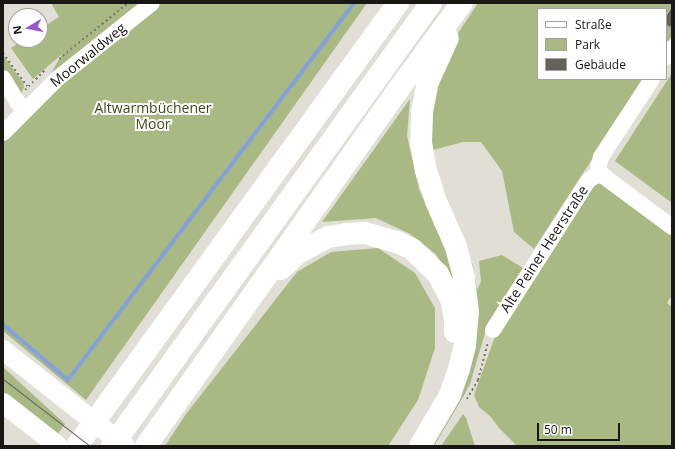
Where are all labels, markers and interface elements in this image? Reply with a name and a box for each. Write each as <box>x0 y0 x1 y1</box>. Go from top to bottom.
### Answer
north arrow <box>8 8 48 48</box>
legend <box>537 8 667 80</box>
text: Straße <box>575 16 612 33</box>
street label: Moorwaldweg <box>47 19 129 91</box>
text: N <box>9 24 25 36</box>
text: Park <box>575 36 600 53</box>
text: Gebäude <box>575 56 626 73</box>
park label: Altwarmbüchener Moor <box>94 100 212 132</box>
street label: Alte Peiner Heerstraße <box>497 182 591 316</box>
scale bar <box>539 415 622 441</box>
text: 50 m <box>544 421 572 438</box>

